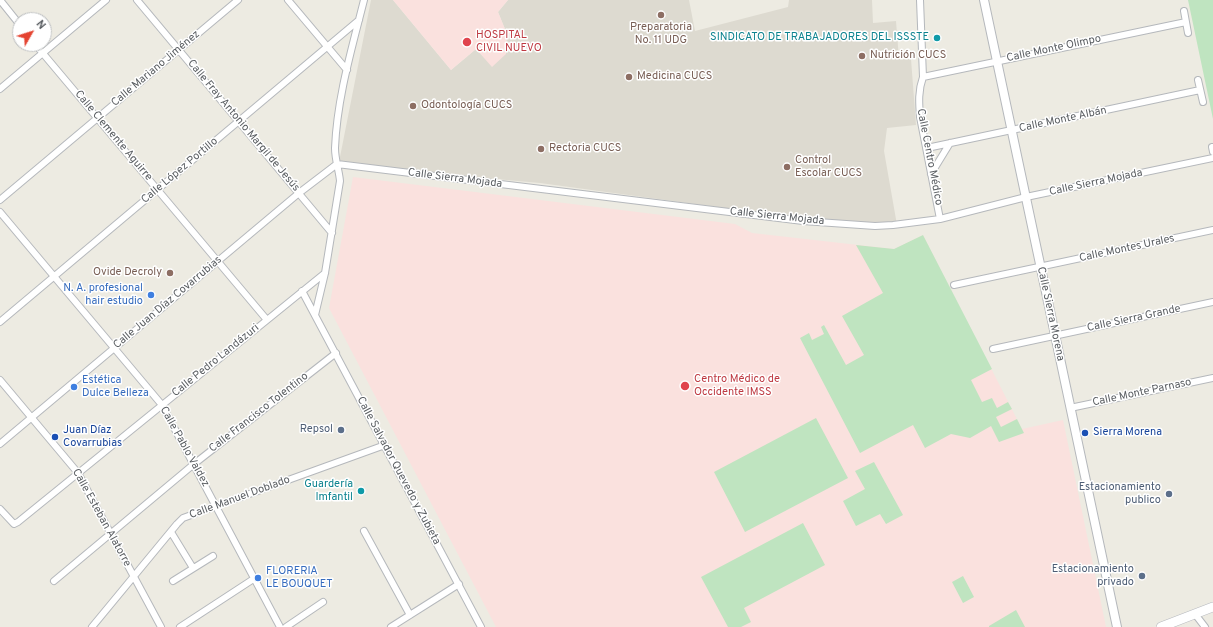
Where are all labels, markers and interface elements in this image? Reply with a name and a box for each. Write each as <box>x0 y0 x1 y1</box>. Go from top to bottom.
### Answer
marker: Preparatoria No. 11 UDG <box>656 10 666 20</box>
north arrow <box>12 12 52 52</box>
text: N <box>33 18 48 33</box>
place label: Preparatoria No. 11 UDG <box>630 21 692 47</box>
street label: Calle Mariano Jiménez <box>109 28 203 110</box>
place label: HOSPITAL CIVIL NUEVO <box>476 29 542 55</box>
place label: SINDICATO DE TRABAJADORES DEL ISSSTE <box>710 31 929 45</box>
marker: SINDICATO DE TRABAJADORES DEL ISSSTE <box>932 33 942 43</box>
street label: Calle Monte Olimpo <box>1005 33 1103 65</box>
marker: HOSPITAL CIVIL NUEVO <box>461 36 473 48</box>
place label: Nutrición CUCS <box>870 49 946 63</box>
marker: Nutrición CUCS <box>857 51 867 61</box>
street label: Calle Fray Antonio Margil de Jesús <box>184 57 302 195</box>
place label: Medicina CUCS <box>637 70 712 84</box>
marker: Medicina CUCS <box>624 72 634 82</box>
street label: Calle Clemente Aguirre <box>71 88 155 184</box>
place label: Odontología CUCS <box>421 99 512 113</box>
marker: Odontología CUCS <box>408 101 418 111</box>
street label: Calle Monte Albán <box>1018 104 1108 136</box>
street label: Calle Centro Médico <box>913 107 945 207</box>
street label: Calle López Portillo <box>139 135 221 207</box>
place label: Rectoria CUCS <box>549 142 621 156</box>
marker: Rectoria CUCS <box>536 144 546 154</box>
place label: Control Escolar CUCS <box>795 154 862 180</box>
marker: Control Escolar CUCS <box>782 162 792 172</box>
street label: Calle Sierra Mojada <box>407 167 503 191</box>
street label: Calle Sierra Mojada <box>1048 167 1144 199</box>
street label: Calle Sierra Mojada <box>729 205 825 229</box>
street label: Calle Montes Urales <box>1078 232 1176 266</box>
street label: Calle Juan Díaz Covarrubias <box>111 254 225 352</box>
place label: Ovide Decroly <box>93 266 162 280</box>
street label: Calle Sierra Morena <box>1034 266 1066 362</box>
marker: Ovide Decroly <box>165 268 175 278</box>
place label: N. A. profesional hair estudio <box>63 282 143 308</box>
marker: N. A. profesional hair estudio <box>146 290 156 300</box>
street label: Calle Sierra Grande <box>1086 303 1182 335</box>
street label: Calle Pedro Landázuri <box>170 322 262 400</box>
street label: Calle Francisco Tolentino <box>207 370 311 456</box>
place label: Centro Médico de Occidente IMSS <box>694 373 780 399</box>
place label: Estética Dulce Belleza <box>82 374 149 400</box>
street label: Calle Monte Parnaso <box>1091 376 1193 410</box>
marker: Centro Médico de Occidente IMSS <box>679 380 691 392</box>
marker: Estética Dulce Belleza <box>69 382 79 392</box>
street label: Calle Salvador Quevedo y Zubieta <box>353 395 443 547</box>
street label: Calle Pablo Valdez <box>156 404 212 490</box>
place label: Repsol <box>300 423 333 437</box>
place label: Juan Díaz Covarrubias <box>63 424 122 450</box>
marker: Repsol <box>336 425 346 435</box>
place label: Sierra Morena <box>1093 426 1162 440</box>
marker: Sierra Morena <box>1080 428 1090 438</box>
marker: Juan Díaz Covarrubias <box>50 432 60 442</box>
street label: Calle Esteban Alatorre <box>69 467 133 569</box>
street label: Calle Manuel Doblado <box>188 474 292 522</box>
place label: Guardería Imfantil <box>304 478 353 504</box>
place label: Estacionamiento publico <box>1079 481 1161 507</box>
marker: Guardería Imfantil <box>356 486 366 496</box>
marker: Estacionamiento publico <box>1164 489 1174 499</box>
place label: Estacionamiento privado <box>1052 563 1134 589</box>
place label: FLORERIA LE BOUQUET <box>266 565 333 591</box>
marker: Estacionamiento privado <box>1137 571 1147 581</box>
marker: FLORERIA LE BOUQUET <box>253 573 263 583</box>

